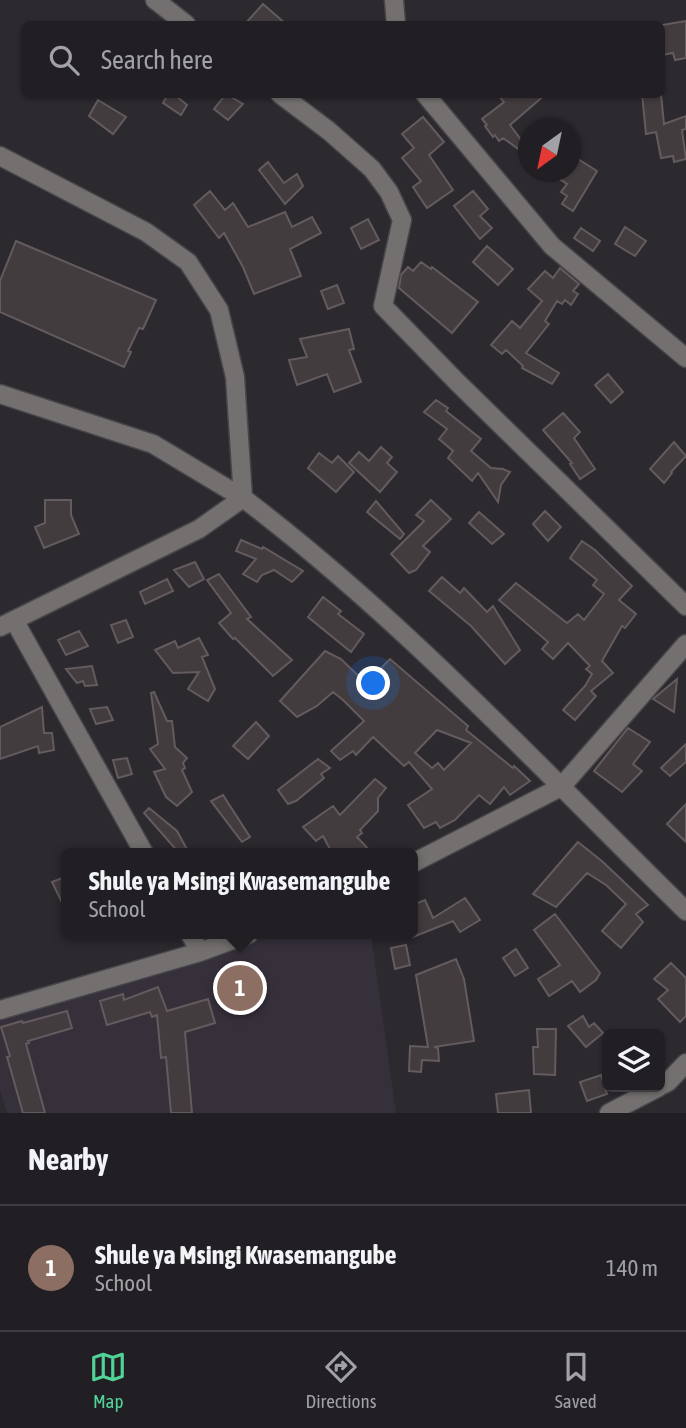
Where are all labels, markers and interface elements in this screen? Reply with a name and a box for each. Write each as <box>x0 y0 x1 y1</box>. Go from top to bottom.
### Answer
search box <box>21 21 665 98</box>
icon: search <box>45 41 83 79</box>
text: Search here <box>101 45 213 75</box>
north arrow <box>518 119 581 182</box>
your location <box>356 666 390 700</box>
popup <box>61 848 418 939</box>
text: Shule ya Msingi Kwasemangube <box>89 866 390 896</box>
text: School <box>89 896 146 922</box>
pin: 1 <box>217 962 263 1014</box>
map controls <box>602 1029 665 1092</box>
button: layers <box>602 1029 665 1092</box>
text: Nearby <box>28 1142 108 1176</box>
text: Shule ya Msingi Kwasemangube <box>95 1240 397 1270</box>
text: 1 <box>46 1255 56 1281</box>
text: 140 m <box>606 1255 658 1281</box>
text: School <box>95 1270 152 1296</box>
tab: Map <box>89 1348 127 1412</box>
tab: Directions <box>306 1348 376 1412</box>
tab: Saved <box>555 1348 597 1412</box>

